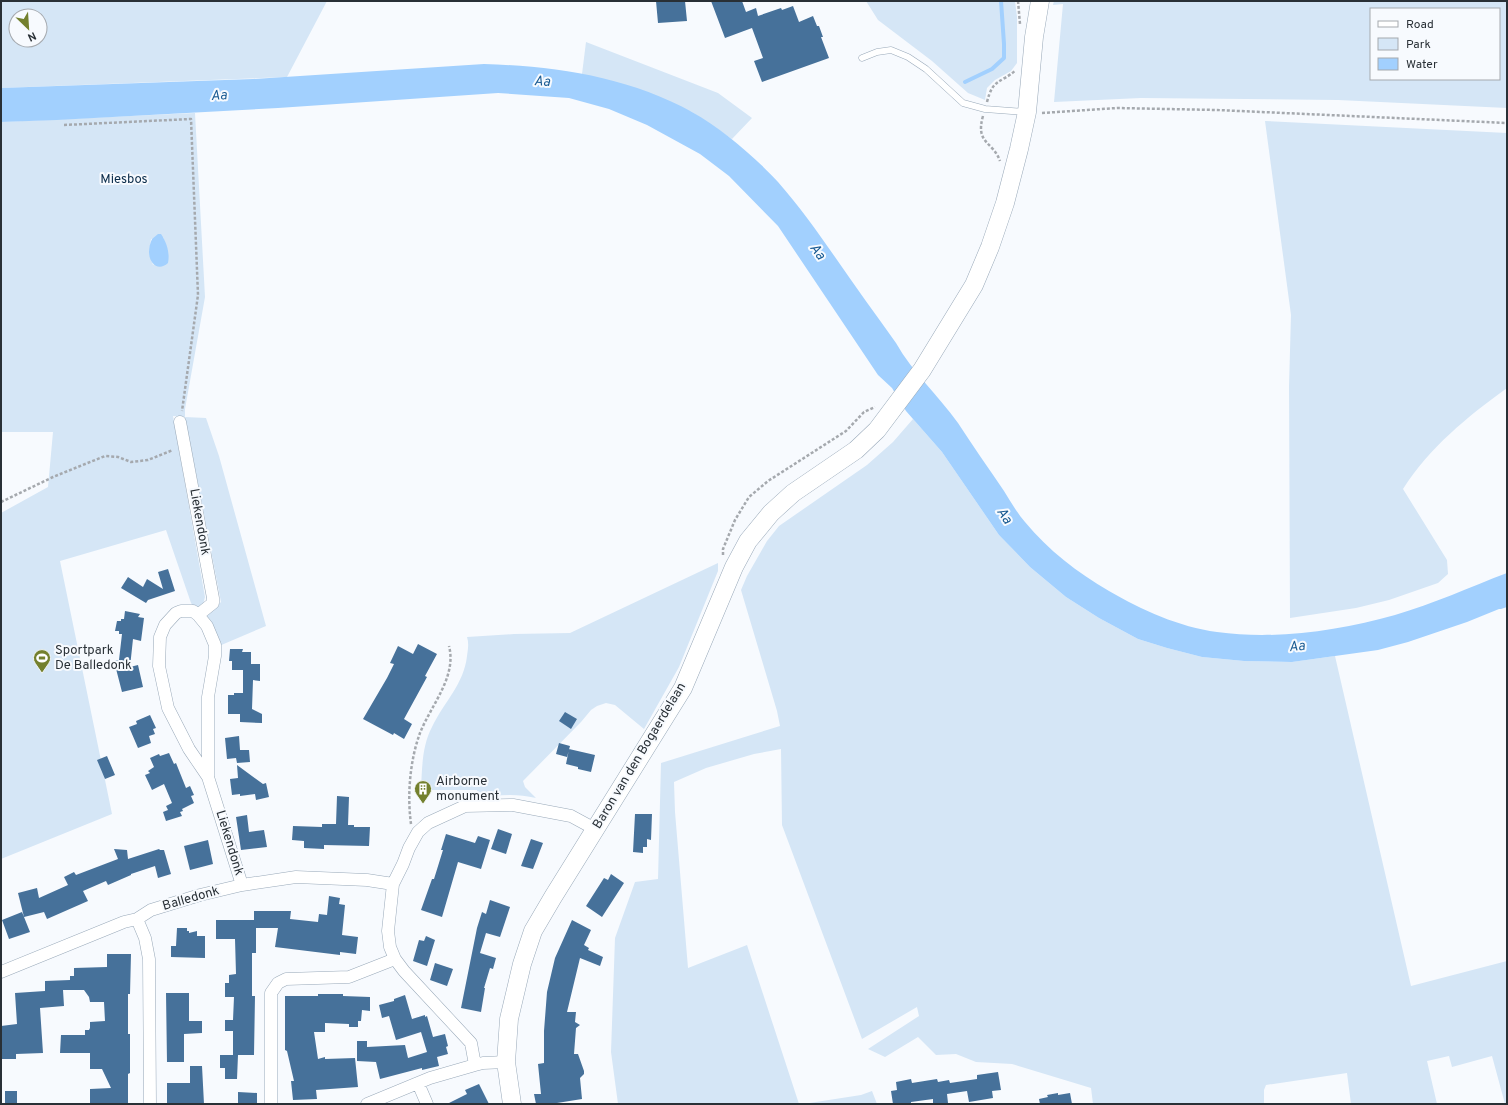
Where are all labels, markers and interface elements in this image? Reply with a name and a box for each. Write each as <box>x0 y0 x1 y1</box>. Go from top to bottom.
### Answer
north arrow <box>8 8 48 48</box>
legend <box>1370 8 1500 80</box>
text: Road <box>1406 17 1434 33</box>
text: N <box>25 28 38 44</box>
text: Park <box>1406 37 1431 53</box>
text: Water <box>1406 57 1438 73</box>
water label: Aa <box>533 73 551 91</box>
water label: Aa <box>210 87 228 105</box>
park label: Miesbos <box>100 172 148 188</box>
water label: Aa <box>805 240 829 264</box>
street label: Liekendonk <box>185 487 213 557</box>
water label: Aa <box>992 505 1016 528</box>
water label: Aa <box>1288 638 1307 656</box>
place label: Sportpark De Balledonk <box>55 643 132 674</box>
sports icon: Sportpark De Balledonk <box>32 648 52 673</box>
street label: Baron van den Bogaerdelaan <box>590 680 690 832</box>
place label: Airborne monument <box>436 774 500 805</box>
building icon: Airborne monument <box>413 779 433 804</box>
street label: Liekendonk <box>211 808 247 878</box>
street label: Balledonk <box>161 883 221 915</box>

